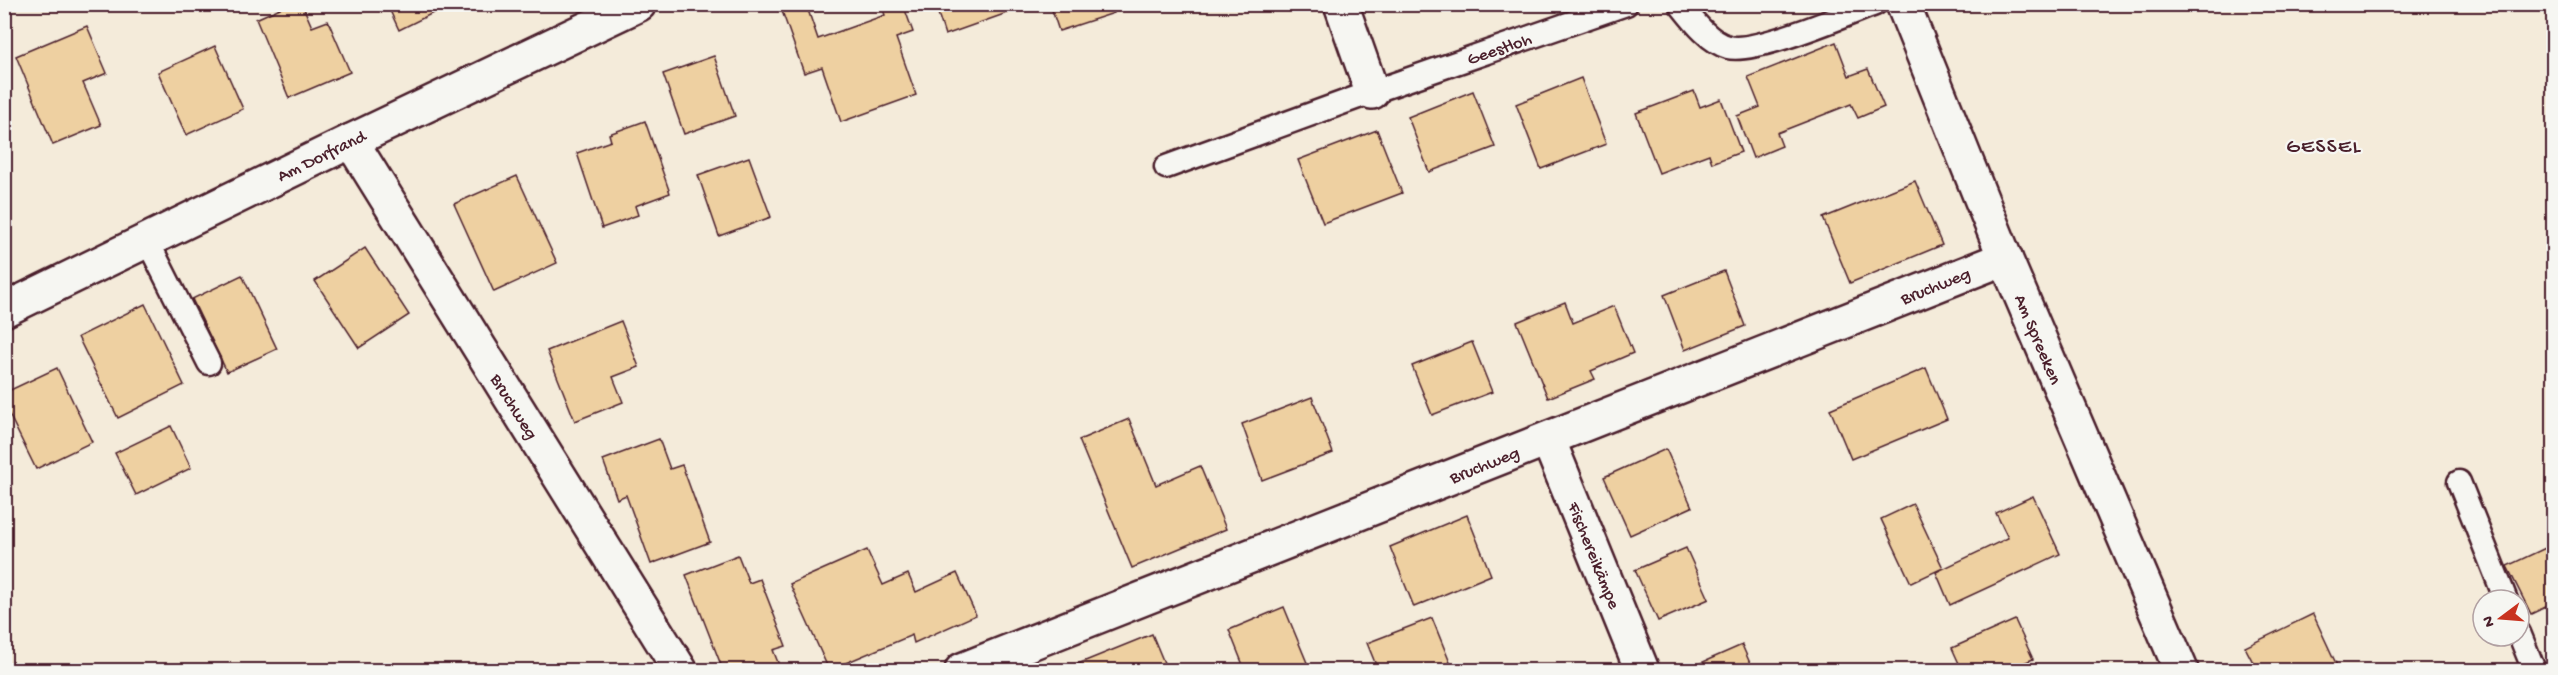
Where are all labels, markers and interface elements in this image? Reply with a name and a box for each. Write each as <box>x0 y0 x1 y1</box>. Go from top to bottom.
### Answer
street label: Geestloh <box>1465 29 1535 71</box>
street label: Am Dorfrand <box>274 126 371 188</box>
district label: GESSEL <box>2286 136 2362 161</box>
street label: Bruchweg <box>1897 264 1974 311</box>
street label: Am Spreeken <box>2008 292 2065 389</box>
street label: Bruchweg <box>484 370 541 444</box>
street label: Bruchweg <box>1446 443 1523 490</box>
street label: Fischereikämpe <box>1561 499 1624 613</box>
north arrow <box>2471 588 2531 648</box>
text: N <box>2479 613 2501 629</box>

